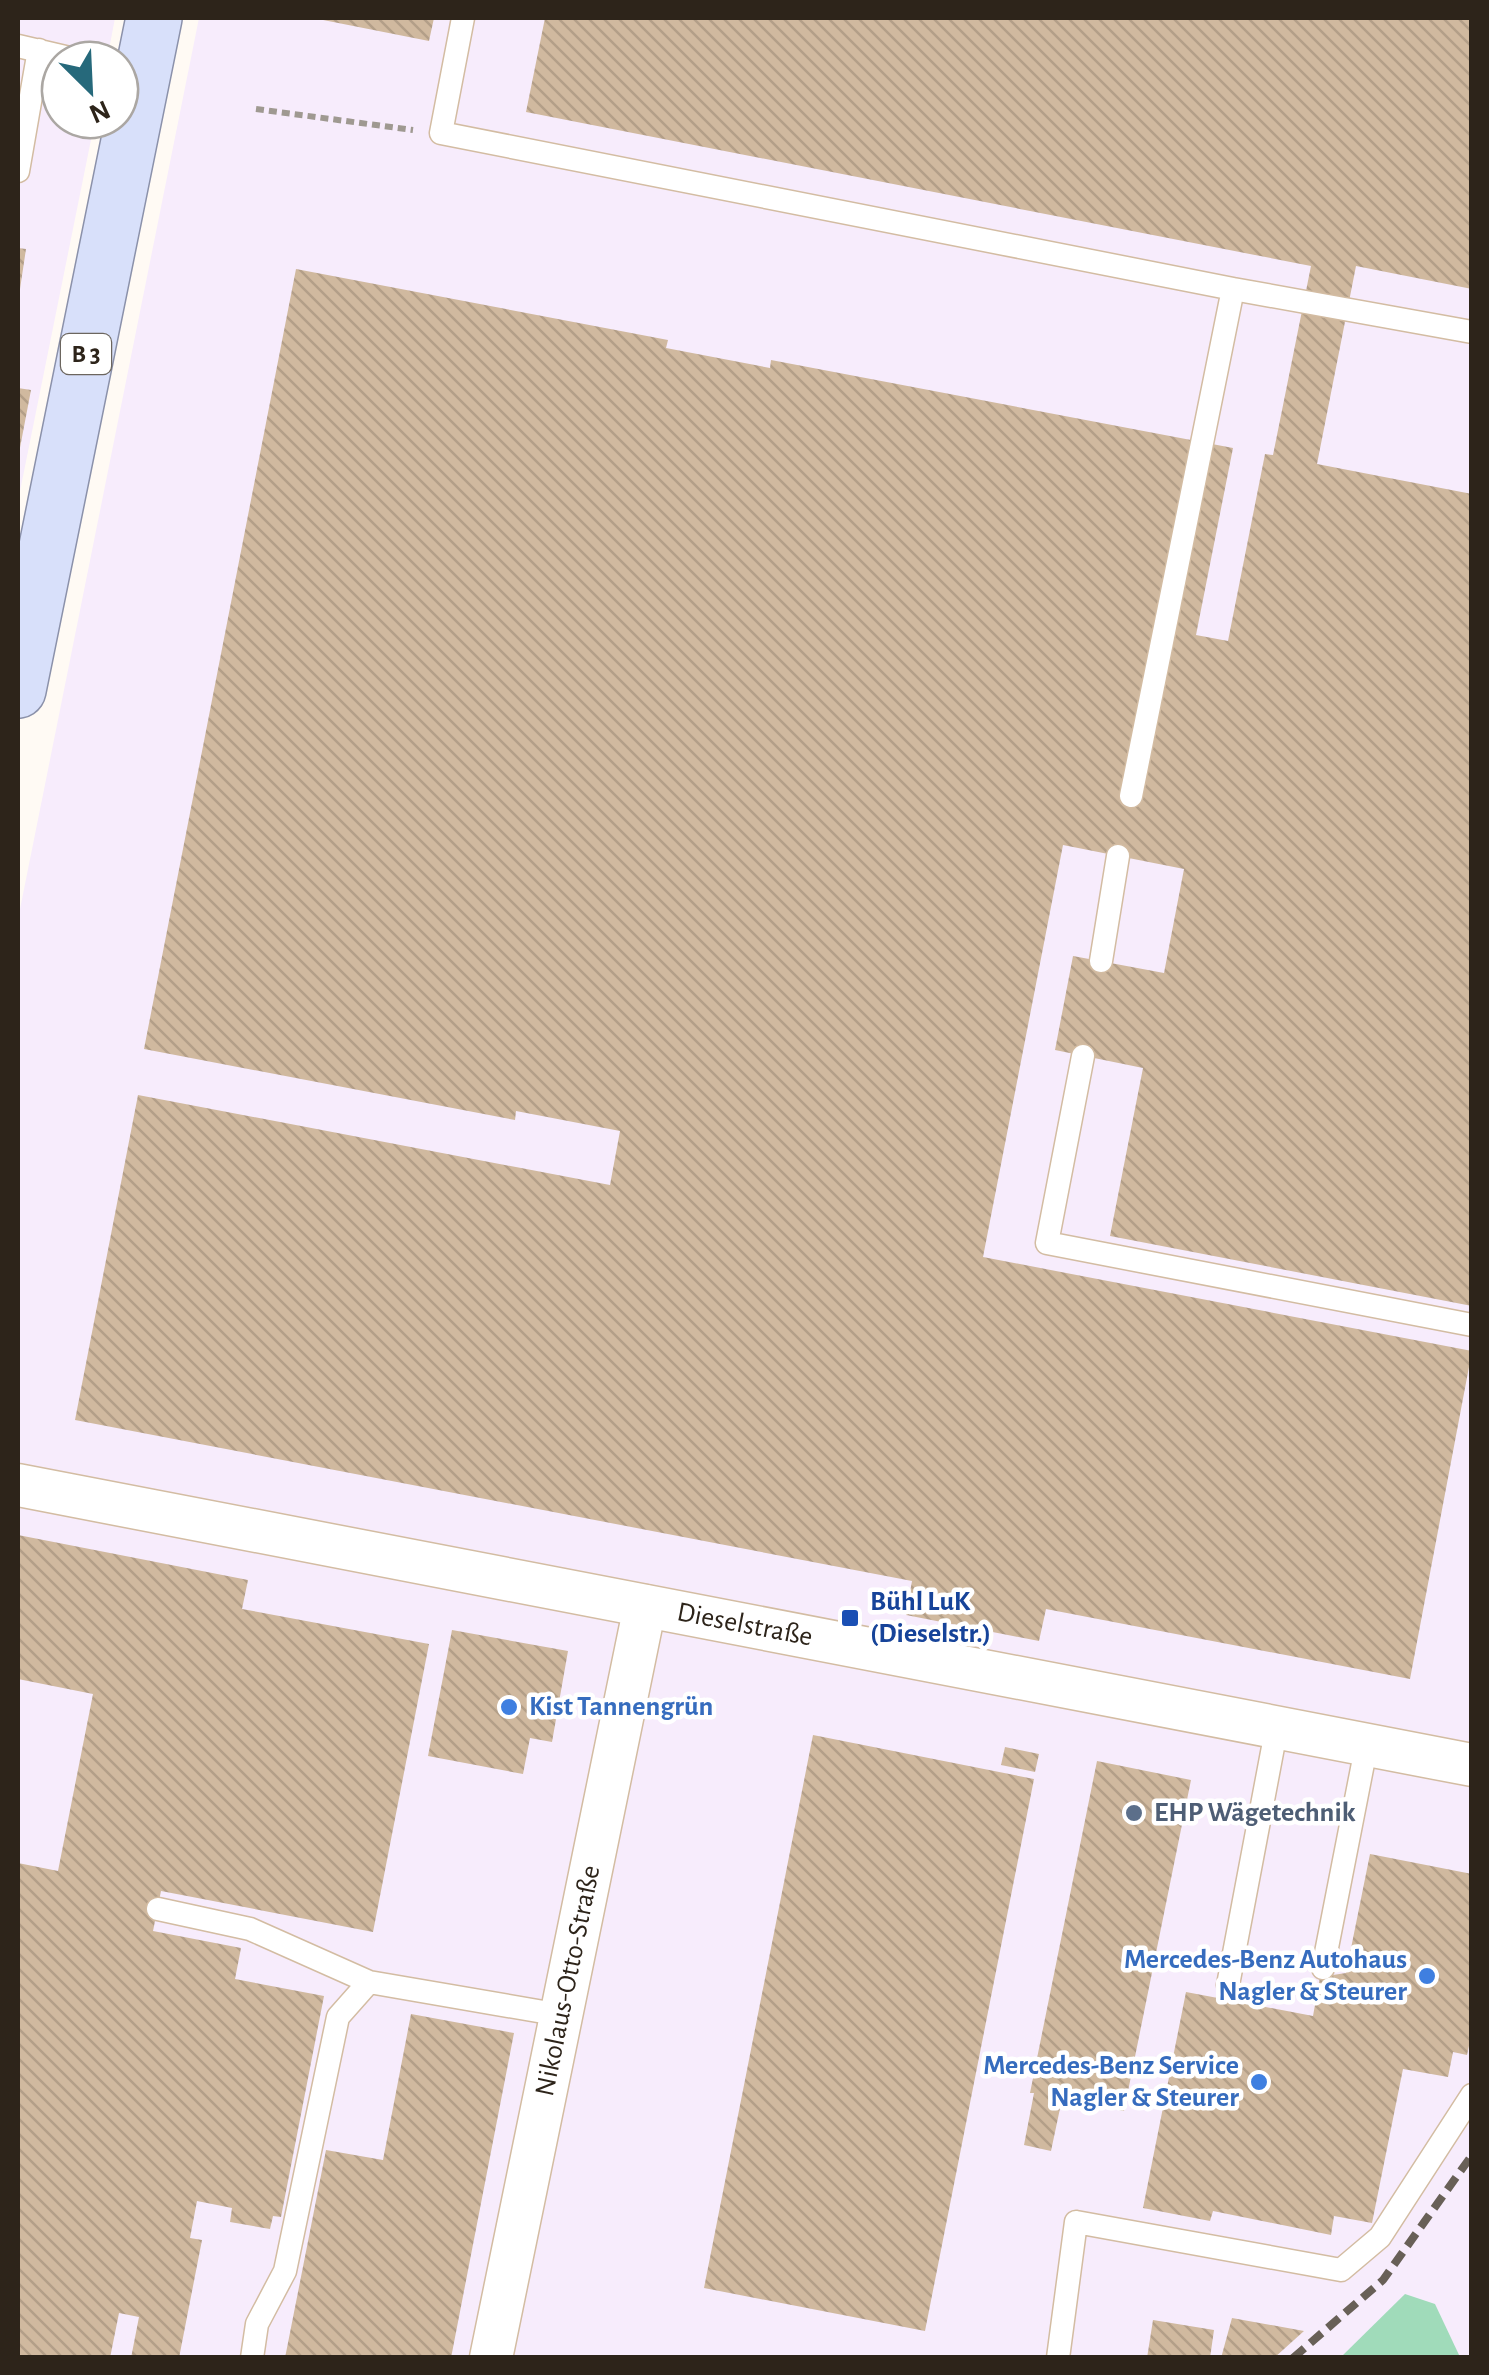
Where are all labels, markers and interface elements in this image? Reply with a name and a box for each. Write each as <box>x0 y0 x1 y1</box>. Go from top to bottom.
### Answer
north arrow <box>40 40 140 140</box>
text: N <box>85 94 114 128</box>
road number: B 3 <box>61 334 111 374</box>
place label: Bühl LuK (Dieselstr.) <box>870 1588 991 1648</box>
street label: Dieselstraße <box>675 1598 815 1652</box>
marker: Bühl LuK (Dieselstr.) <box>839 1607 861 1629</box>
place label: Kist Tannengrün <box>529 1693 713 1721</box>
marker: Kist Tannengrün <box>498 1696 520 1718</box>
place label: EHP Wägetechnik <box>1154 1799 1356 1827</box>
marker: EHP Wägetechnik <box>1123 1802 1145 1824</box>
street label: Nikolaus-Otto-Straße <box>531 1863 606 2099</box>
place label: Mercedes-Benz Autohaus Nagler & Steurer <box>1124 1946 1407 2006</box>
marker: Mercedes-Benz Autohaus Nagler & Steurer <box>1416 1965 1438 1987</box>
place label: Mercedes-Benz Service Nagler & Steurer <box>983 2052 1239 2112</box>
marker: Mercedes-Benz Service Nagler & Steurer <box>1248 2071 1270 2093</box>

